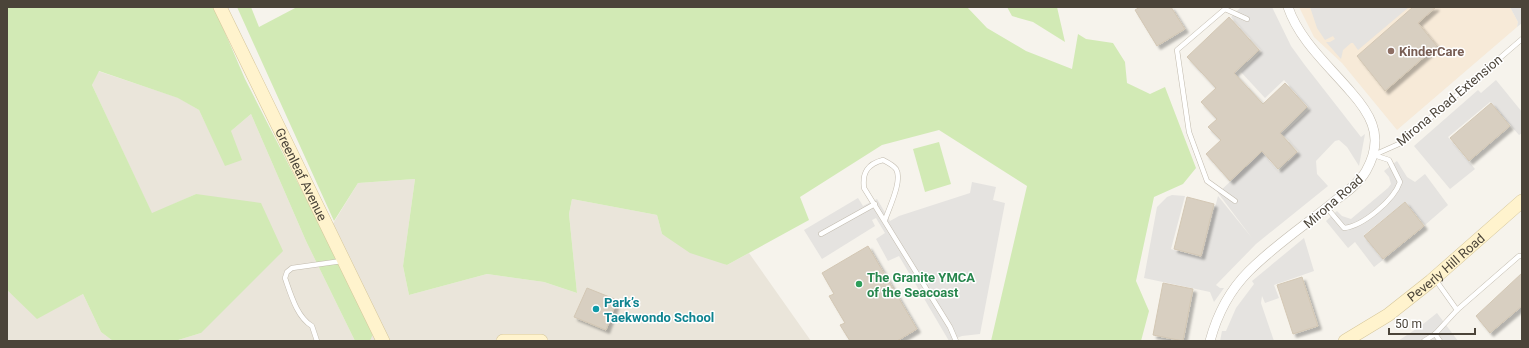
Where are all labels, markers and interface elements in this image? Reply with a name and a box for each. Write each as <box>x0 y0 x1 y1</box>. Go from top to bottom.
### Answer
place label: KinderCare <box>1399 44 1464 59</box>
marker: KinderCare <box>1386 46 1396 56</box>
street label: Mirona Road Extension <box>1393 52 1505 149</box>
street label: Greenleaf Avenue <box>272 125 330 223</box>
street label: Mirona Road <box>1301 172 1366 231</box>
street label: Peverly Hill Road <box>1404 231 1488 305</box>
place label: The Granite YMCA of the Seacoast <box>867 270 975 300</box>
marker: The Granite YMCA of the Seacoast <box>854 279 864 289</box>
place label: Park’s Taekwondo School <box>604 295 714 325</box>
marker: Park’s Taekwondo School <box>591 304 601 314</box>
scale bar <box>1389 310 1475 336</box>
text: 50 m <box>1395 317 1422 331</box>

